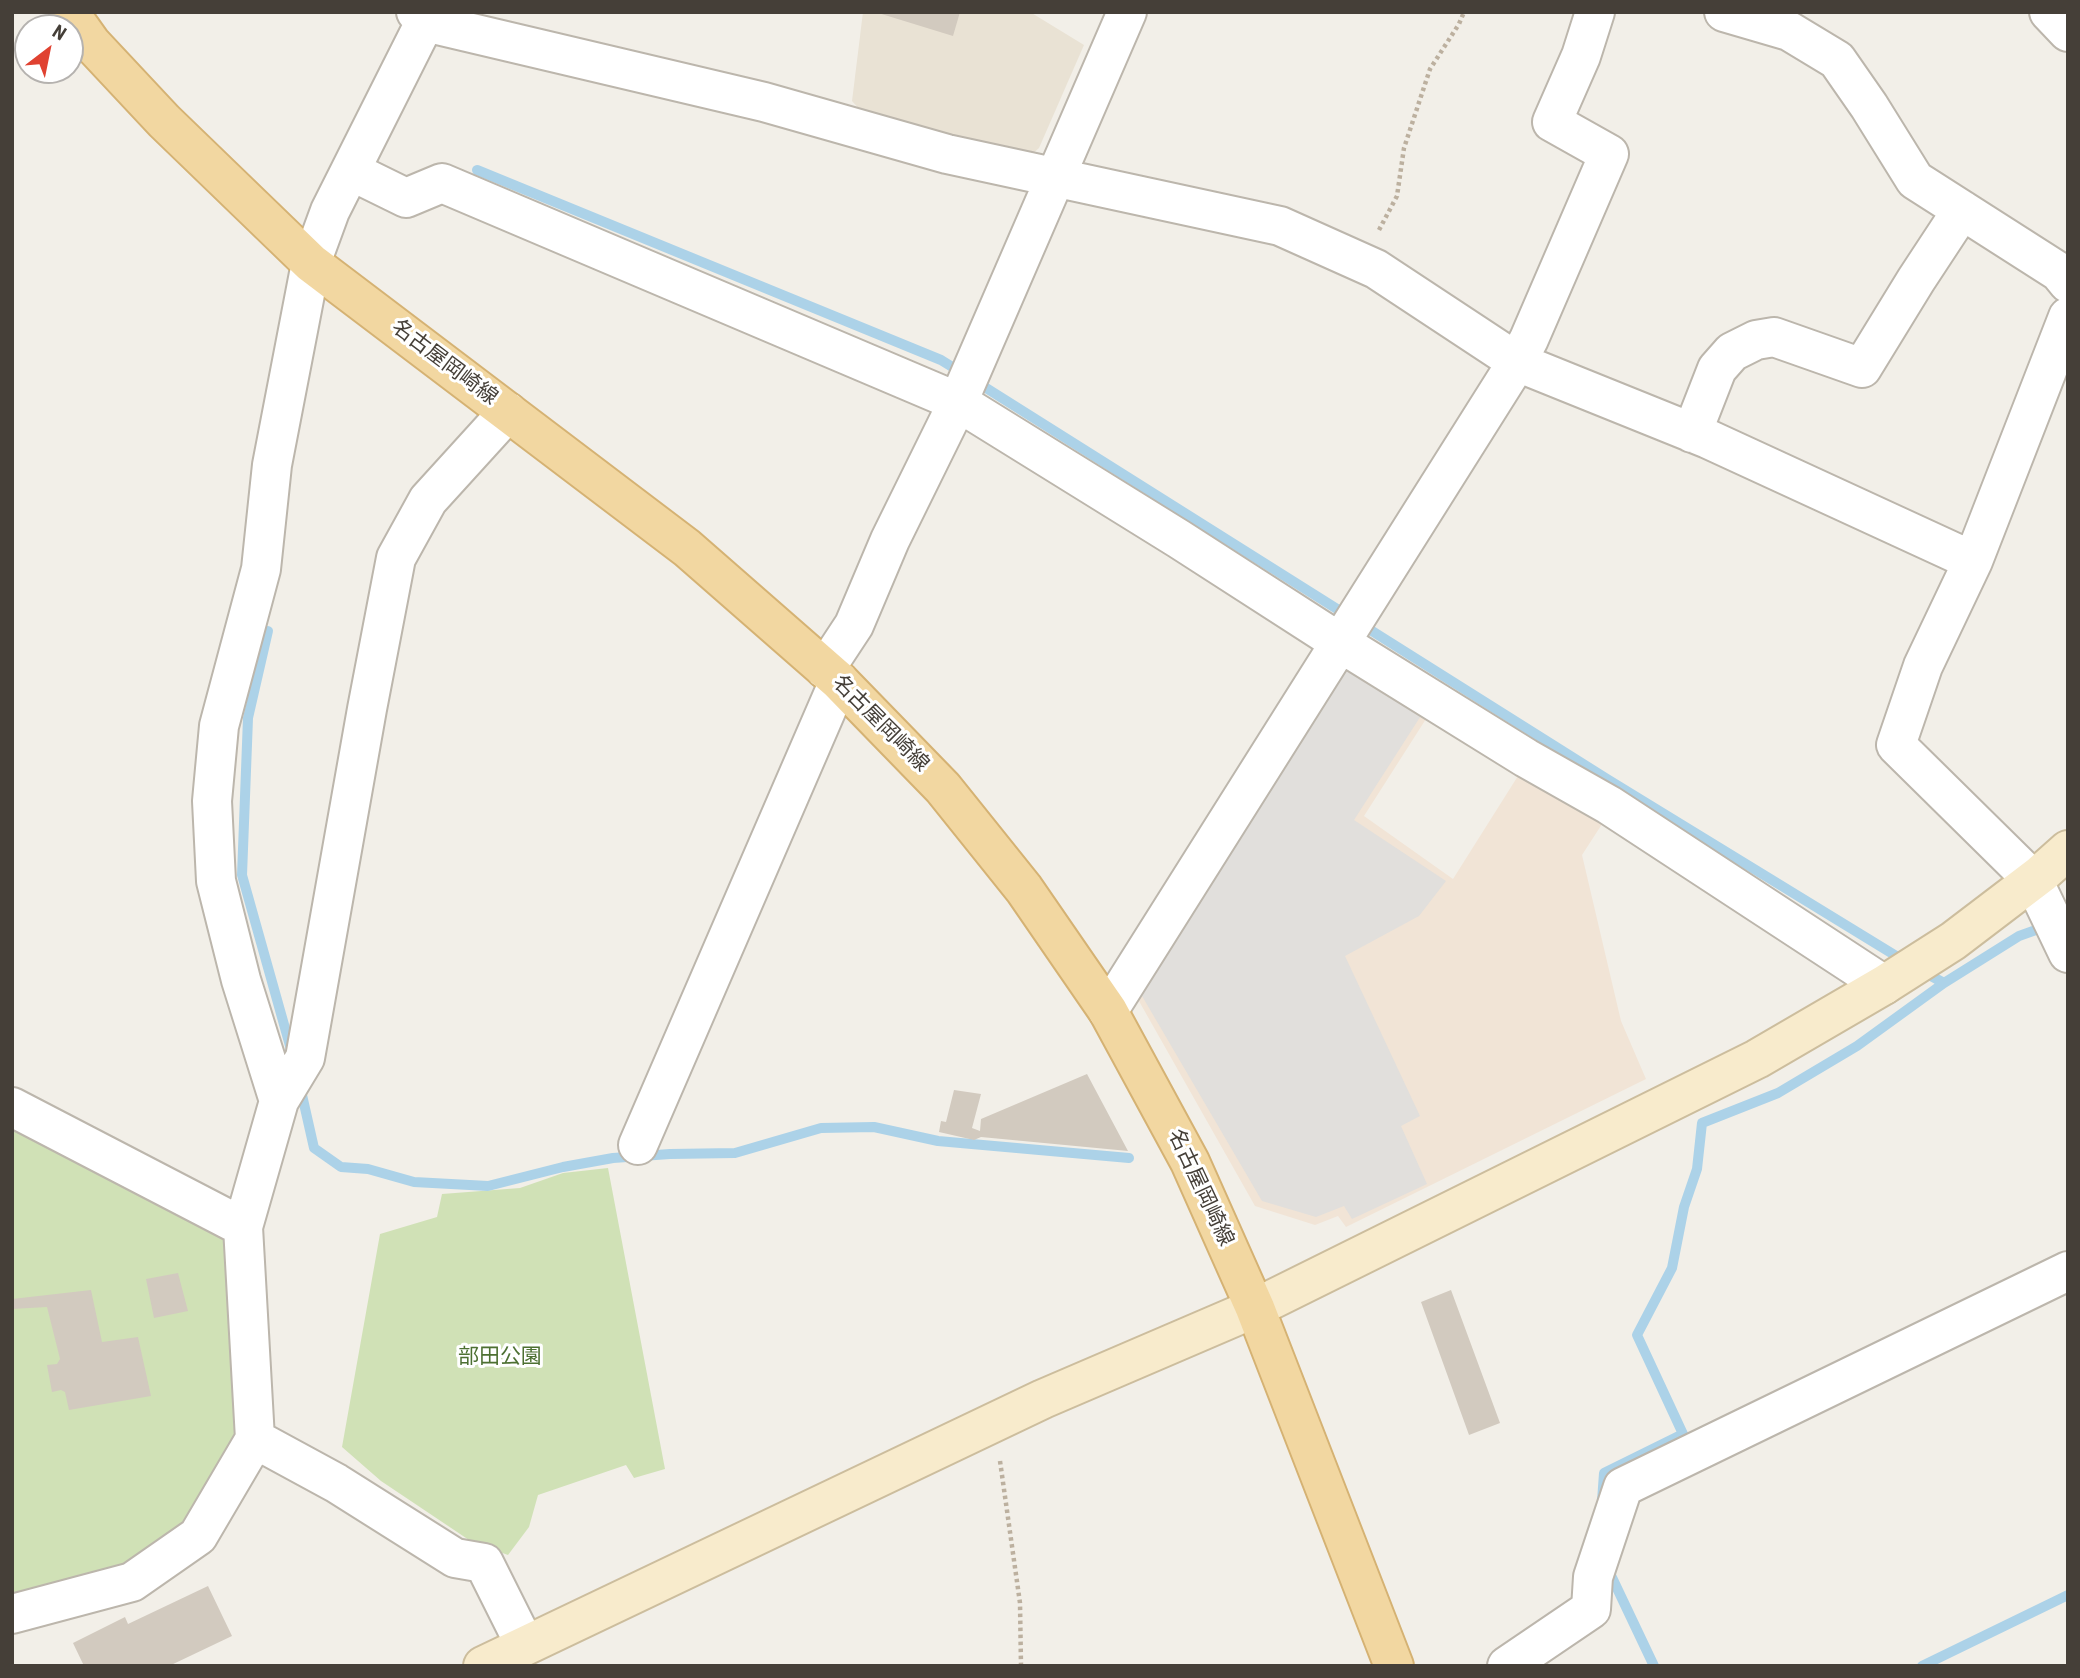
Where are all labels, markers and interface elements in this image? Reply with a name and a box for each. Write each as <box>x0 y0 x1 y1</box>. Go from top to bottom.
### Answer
north arrow <box>14 14 84 84</box>
text: N <box>48 20 70 45</box>
street label: 名古屋岡崎線 <box>386 315 502 411</box>
street label: 名古屋岡崎線 <box>827 671 933 777</box>
street label: 名古屋岡崎線 <box>1162 1126 1238 1250</box>
park label: 部田公園 <box>458 1345 542 1371</box>

